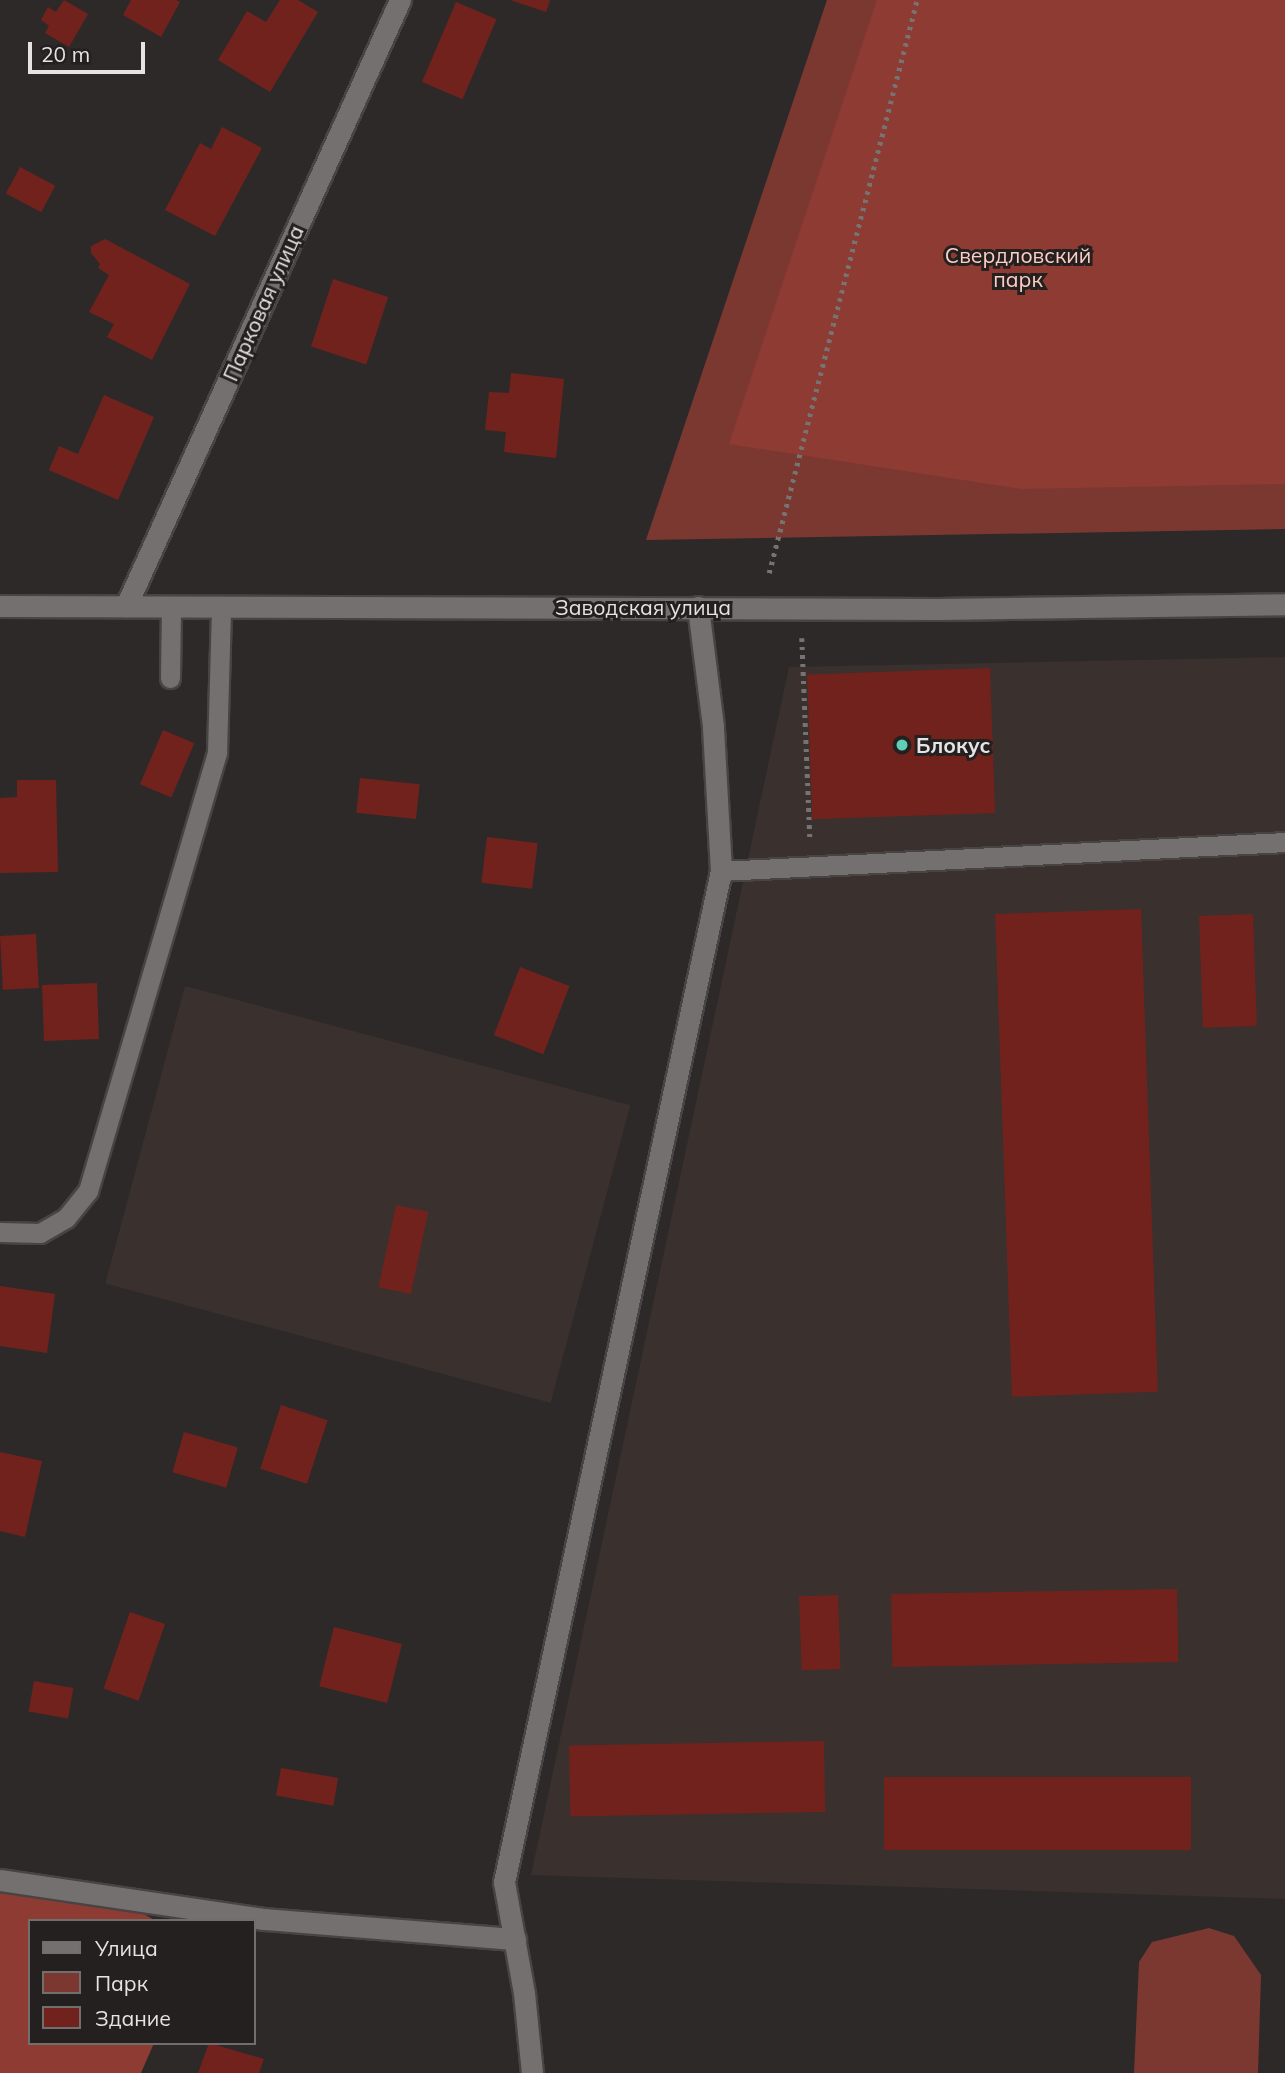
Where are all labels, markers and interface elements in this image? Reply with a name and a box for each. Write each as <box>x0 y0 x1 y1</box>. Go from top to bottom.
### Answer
scale bar <box>32 28 149 72</box>
text: 20 m <box>41 41 90 67</box>
street label: Парковая улица <box>217 221 309 385</box>
park label: Свердловский парк <box>945 242 1091 292</box>
street label: Заводская улица <box>555 594 731 620</box>
place label: Блокус <box>916 732 990 758</box>
marker: Блокус <box>894 737 910 753</box>
legend <box>28 1919 256 2045</box>
text: Улица <box>95 1935 158 1961</box>
text: Парк <box>95 1970 148 1996</box>
text: Здание <box>95 2005 171 2031</box>

